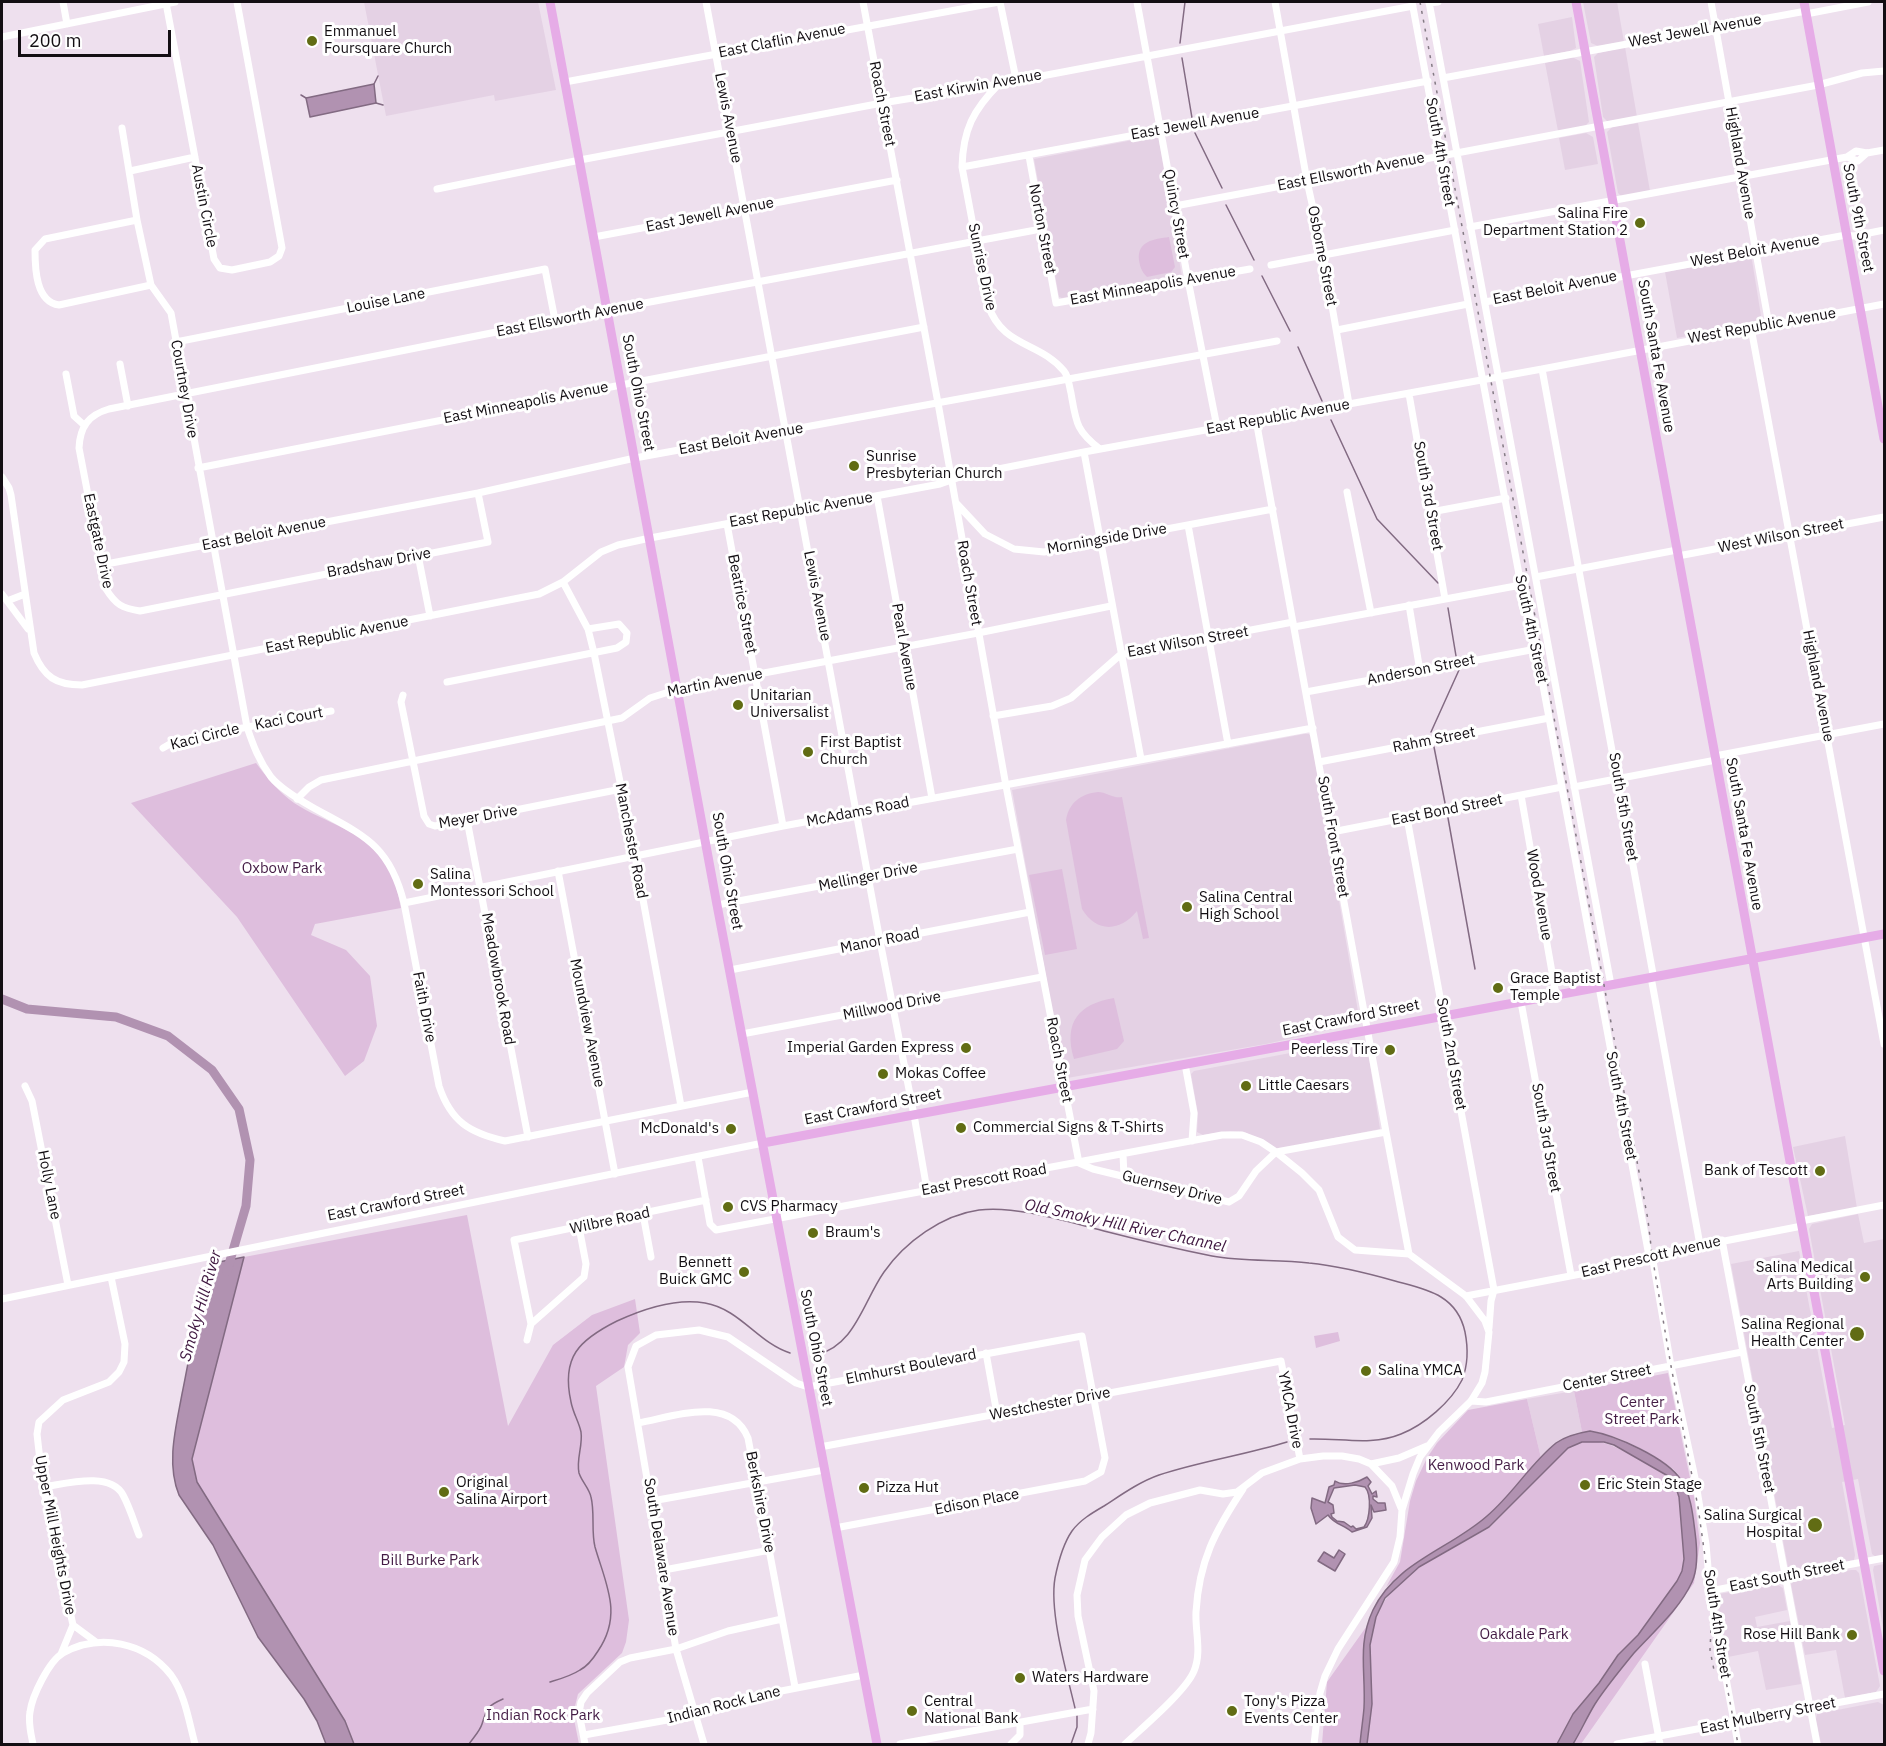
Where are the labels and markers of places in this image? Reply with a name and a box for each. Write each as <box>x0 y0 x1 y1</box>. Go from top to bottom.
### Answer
place label: Emmanuel Foursquare Church <box>324 23 452 58</box>
marker: Emmanuel Foursquare Church <box>305 34 319 48</box>
place label: Salina Fire Department Station 2 <box>1483 205 1628 240</box>
marker: Salina Fire Department Station 2 <box>1633 216 1647 230</box>
place label: Sunrise Presbyterian Church <box>866 448 1003 483</box>
marker: Sunrise Presbyterian Church <box>847 459 861 473</box>
place label: Unitarian Universalist <box>750 687 829 722</box>
marker: Unitarian Universalist <box>731 698 745 712</box>
place label: First Baptist Church <box>820 734 902 769</box>
marker: First Baptist Church <box>801 745 815 759</box>
place label: Salina Montessori School <box>430 866 554 901</box>
marker: Salina Montessori School <box>411 877 425 891</box>
place label: Salina Central High School <box>1199 889 1292 924</box>
marker: Salina Central High School <box>1180 900 1194 914</box>
place label: Grace Baptist Temple <box>1510 970 1601 1005</box>
marker: Grace Baptist Temple <box>1491 981 1505 995</box>
place label: Imperial Garden Express <box>787 1039 954 1057</box>
marker: Imperial Garden Express <box>959 1041 973 1055</box>
place label: Peerless Tire <box>1291 1041 1378 1059</box>
marker: Peerless Tire <box>1383 1043 1397 1057</box>
place label: Mokas Coffee <box>895 1065 986 1083</box>
marker: Mokas Coffee <box>876 1067 890 1081</box>
place label: Little Caesars <box>1258 1077 1349 1095</box>
marker: Little Caesars <box>1239 1079 1253 1093</box>
place label: Commercial Signs & T-Shirts <box>973 1119 1164 1137</box>
place label: McDonald's <box>641 1120 719 1138</box>
marker: Commercial Signs & T-Shirts <box>954 1121 968 1135</box>
marker: McDonald's <box>724 1122 738 1136</box>
place label: Bank of Tescott <box>1704 1162 1808 1180</box>
marker: Bank of Tescott <box>1813 1164 1827 1178</box>
place label: CVS Pharmacy <box>740 1198 838 1216</box>
marker: CVS Pharmacy <box>721 1200 735 1214</box>
place label: Braum's <box>825 1224 881 1242</box>
marker: Braum's <box>806 1226 820 1240</box>
place label: Bennett Buick GMC <box>659 1254 732 1289</box>
place label: Salina Medical Arts Building <box>1756 1259 1853 1294</box>
marker: Bennett Buick GMC <box>737 1265 751 1279</box>
marker: Salina Medical Arts Building <box>1858 1270 1872 1284</box>
place label: Salina Regional Health Center <box>1741 1316 1844 1351</box>
marker: Salina Regional Health Center <box>1848 1325 1866 1343</box>
place label: Salina YMCA <box>1378 1362 1463 1380</box>
marker: Salina YMCA <box>1359 1364 1373 1378</box>
place label: Original Salina Airport <box>456 1474 547 1509</box>
place label: Eric Stein Stage <box>1597 1476 1702 1494</box>
marker: Eric Stein Stage <box>1578 1478 1592 1492</box>
place label: Pizza Hut <box>876 1479 939 1497</box>
marker: Pizza Hut <box>857 1481 871 1495</box>
marker: Original Salina Airport <box>437 1485 451 1499</box>
place label: Salina Surgical Hospital <box>1704 1507 1802 1542</box>
marker: Salina Surgical Hospital <box>1806 1516 1824 1534</box>
place label: Rose Hill Bank <box>1743 1626 1840 1644</box>
marker: Rose Hill Bank <box>1845 1628 1859 1642</box>
place label: Waters Hardware <box>1032 1669 1149 1687</box>
marker: Waters Hardware <box>1013 1671 1027 1685</box>
place label: Central National Bank <box>924 1693 1018 1728</box>
place label: Tony's Pizza Events Center <box>1244 1693 1338 1728</box>
marker: Central National Bank <box>905 1704 919 1718</box>
marker: Tony's Pizza Events Center <box>1225 1704 1239 1718</box>

